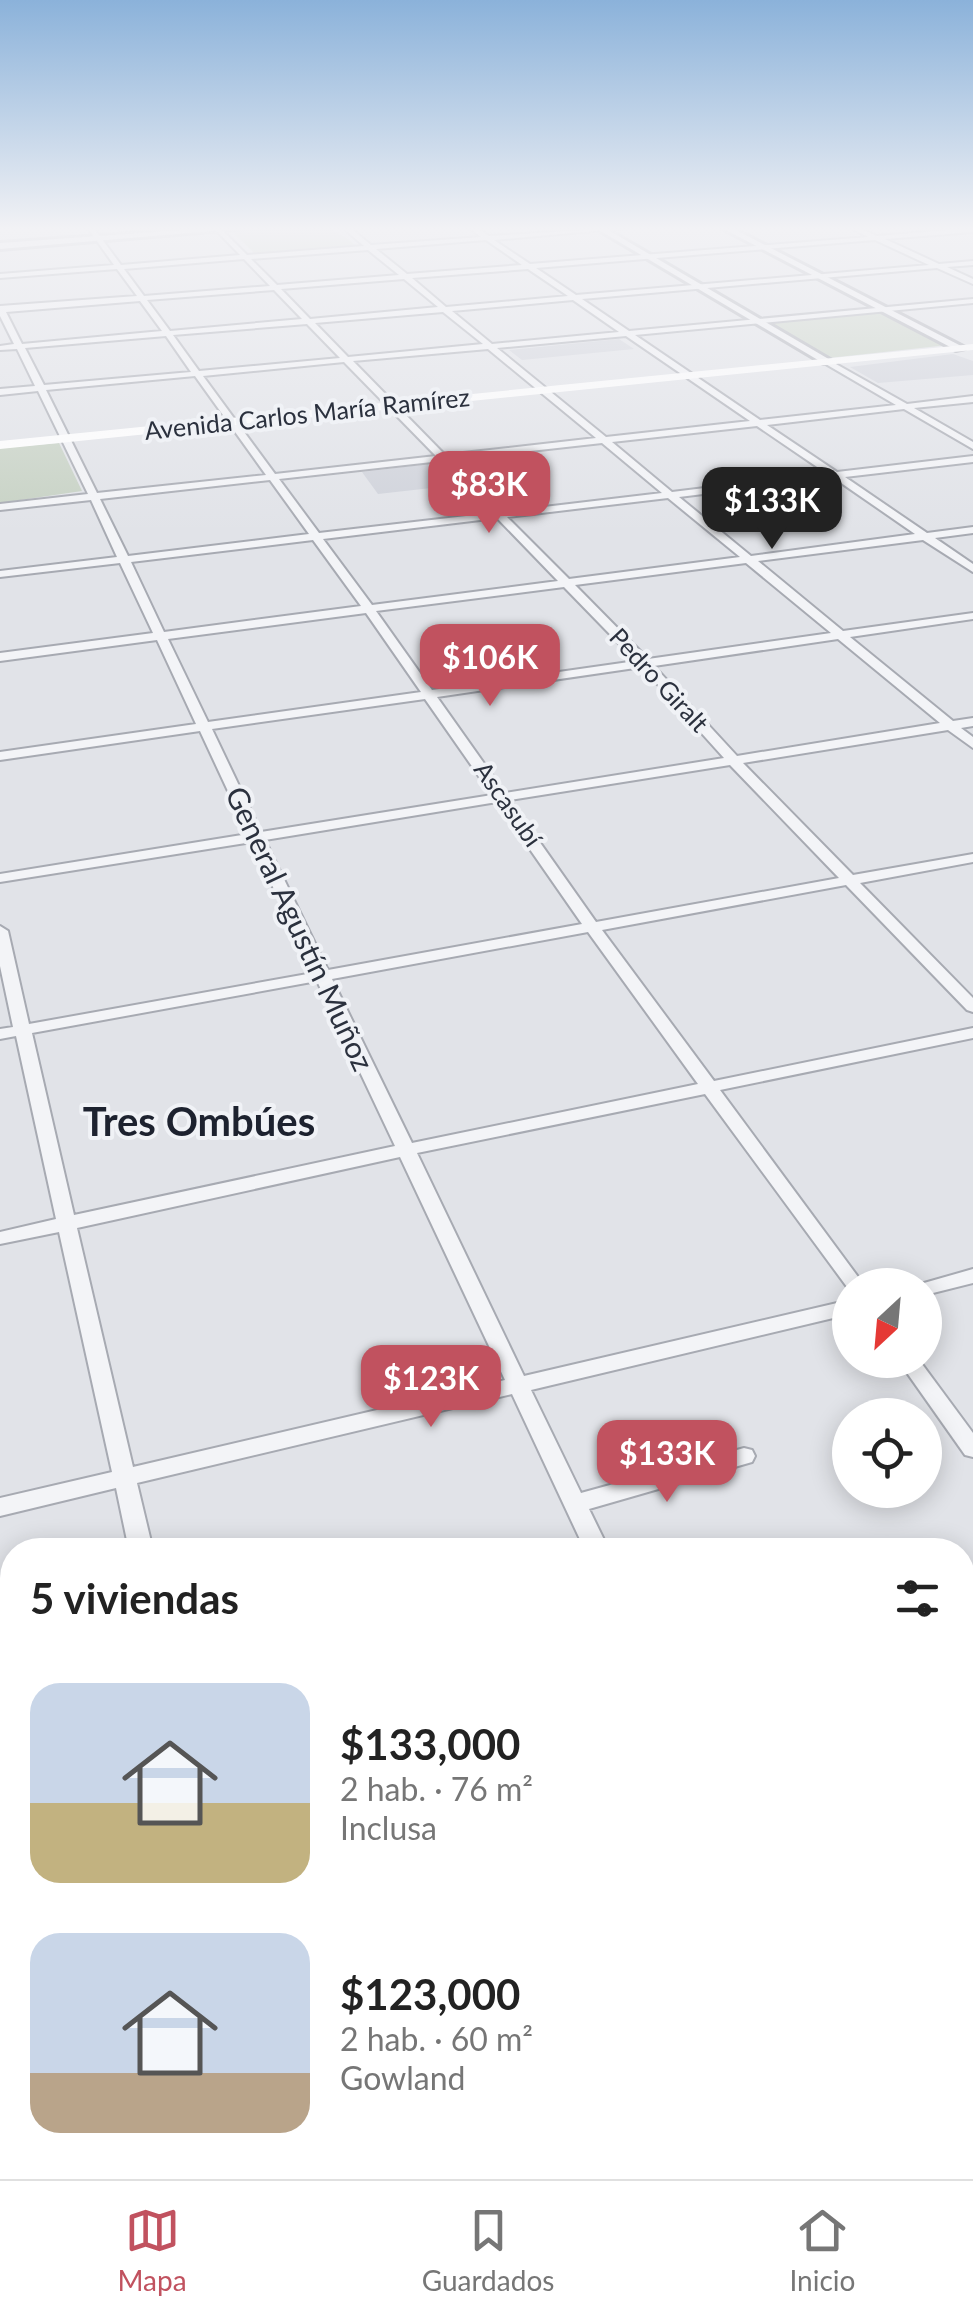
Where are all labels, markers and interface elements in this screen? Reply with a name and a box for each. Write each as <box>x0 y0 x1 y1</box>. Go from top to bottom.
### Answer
street label: Avenida Carlos María Ramírez <box>143 381 471 445</box>
pin: $83K <box>430 451 548 536</box>
text: $83K <box>450 464 528 503</box>
pin: $133K <box>702 467 842 552</box>
text: $133K <box>724 480 820 519</box>
street label: Pedro Giralt <box>604 621 715 737</box>
pin: $106K <box>420 624 560 709</box>
text: $106K <box>442 637 538 676</box>
street label: Ascasubí <box>469 755 549 853</box>
street label: General Agustín Muñoz <box>219 780 382 1076</box>
district label: Tres Ombúes <box>83 1097 315 1145</box>
north arrow <box>832 1268 942 1378</box>
map controls <box>832 1268 942 1508</box>
pin: $123K <box>361 1345 501 1430</box>
text: $123K <box>383 1358 479 1397</box>
button: locate <box>832 1398 942 1508</box>
pin: $133K <box>597 1420 737 1505</box>
text: $133K <box>619 1433 715 1472</box>
icon: filters <box>890 1571 945 1626</box>
text: 5 viviendas <box>30 1573 239 1623</box>
text: $133,000 <box>340 1719 520 1769</box>
icon: home <box>110 1723 230 1843</box>
text: 2 hab. · 76 m² <box>340 1769 533 1808</box>
text: Inclusa <box>340 1808 437 1847</box>
text: $123,000 <box>340 1969 520 2019</box>
icon: home <box>110 1973 230 2093</box>
text: 2 hab. · 60 m² <box>340 2019 533 2058</box>
text: Gowland <box>340 2058 465 2097</box>
tab: Mapa <box>118 2203 187 2297</box>
tab: Guardados <box>422 2203 554 2297</box>
tab: Inicio <box>789 2203 855 2297</box>

